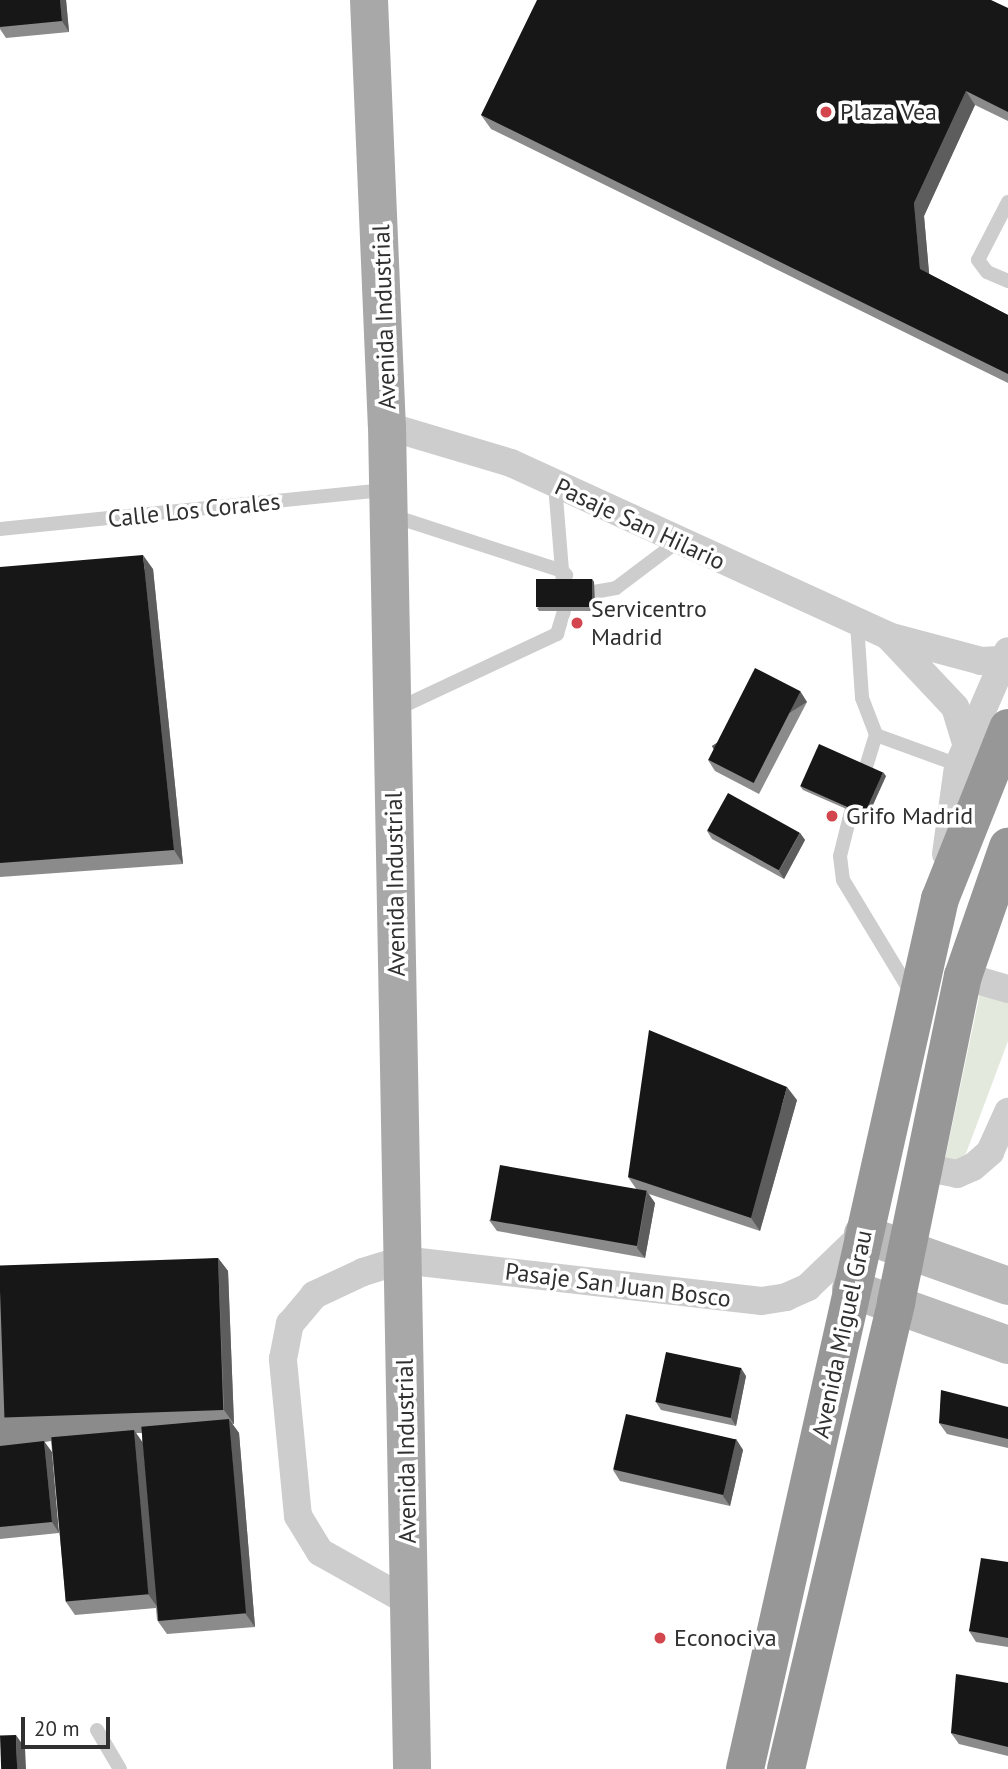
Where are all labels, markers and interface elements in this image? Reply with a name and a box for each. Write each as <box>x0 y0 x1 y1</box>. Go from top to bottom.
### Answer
place label: Plaza Vea <box>840 98 938 126</box>
marker: Plaza Vea <box>818 104 834 120</box>
street label: Avenida Industrial <box>366 224 402 410</box>
street label: Pasaje San Hilario <box>550 472 730 576</box>
street label: Calle Los Corales <box>106 487 282 533</box>
place label: Servicentro Madrid <box>591 595 707 651</box>
marker: Servicentro Madrid <box>569 615 585 631</box>
street label: Avenida Industrial <box>379 791 411 977</box>
place label: Grifo Madrid <box>846 802 973 830</box>
marker: Grifo Madrid <box>824 808 840 824</box>
street label: Avenida Miguel Grau <box>806 1227 878 1441</box>
street label: Pasaje San Juan Bosco <box>504 1257 732 1313</box>
street label: Avenida Industrial <box>390 1358 422 1544</box>
place label: Econociva <box>674 1624 777 1652</box>
marker: Econociva <box>652 1630 668 1646</box>
scale bar <box>24 1702 114 1746</box>
text: 20 m <box>34 1715 80 1742</box>

